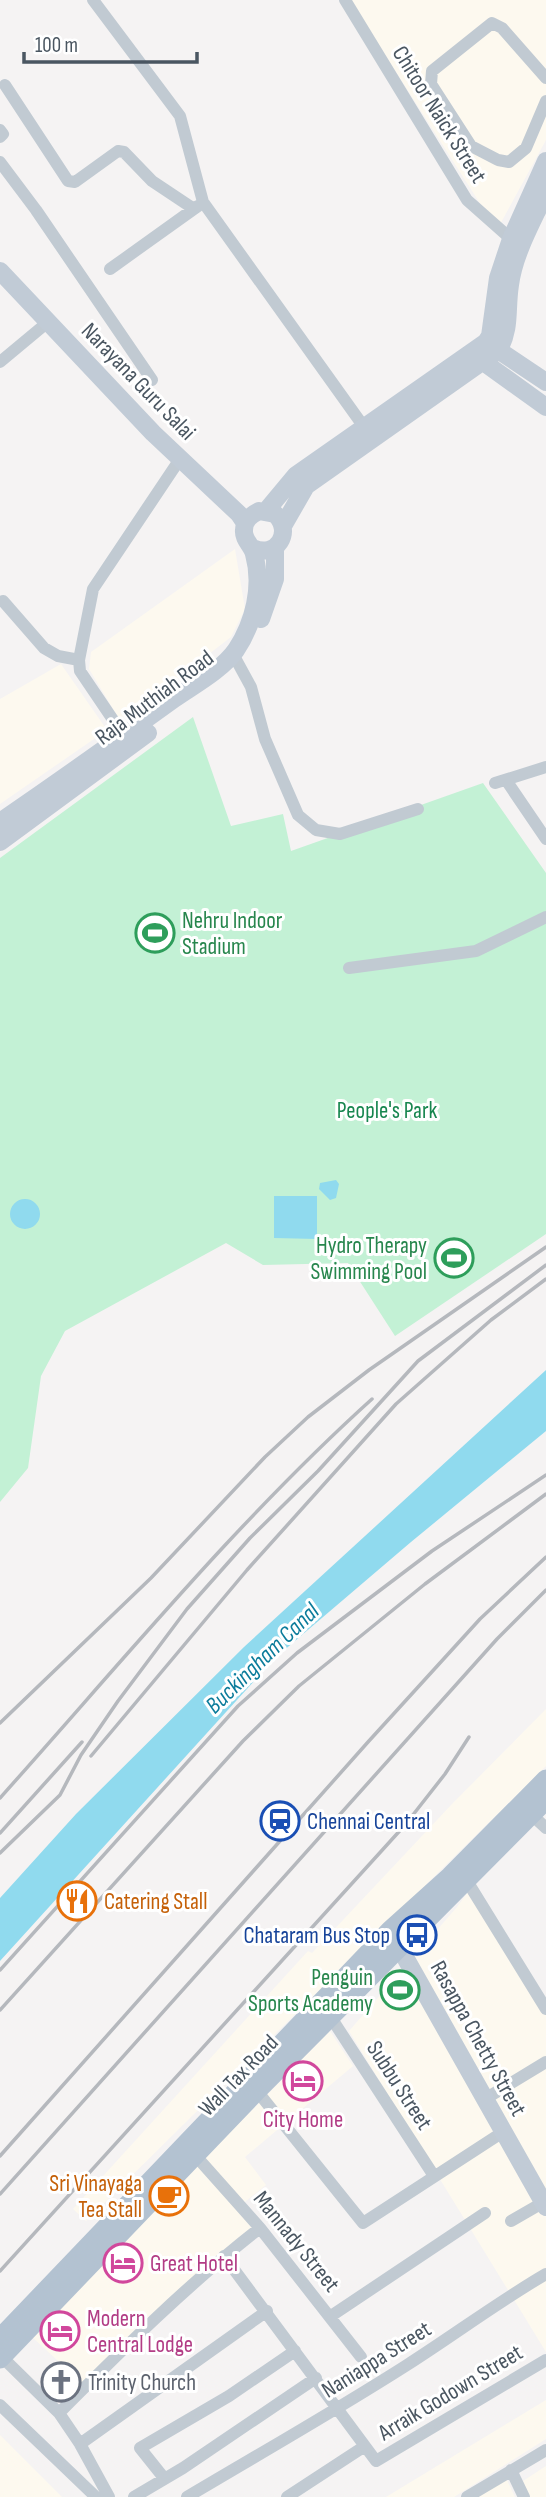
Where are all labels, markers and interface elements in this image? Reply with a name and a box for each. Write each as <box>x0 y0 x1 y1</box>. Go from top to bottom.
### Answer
scale bar <box>24 21 198 65</box>
text: 100 m <box>35 33 78 58</box>
street label: Chitoor Naick Street <box>386 41 492 188</box>
street label: Narayana Guru Salai <box>75 317 201 446</box>
street label: Raja Muthiah Road <box>90 644 219 751</box>
place label: Nehru Indoor Stadium <box>182 907 283 961</box>
sports icon: Nehru Indoor Stadium <box>134 912 176 954</box>
park label: People's Park <box>337 1097 438 1125</box>
place label: Hydro Therapy Swimming Pool <box>310 1232 427 1286</box>
sports icon: Hydro Therapy Swimming Pool <box>433 1237 475 1279</box>
water label: Buckingham Canal <box>200 1597 326 1720</box>
station icon: Chennai Central <box>259 1800 301 1842</box>
place label: Chennai Central <box>307 1808 430 1836</box>
restaurant icon: Catering Stall <box>56 1880 98 1922</box>
place label: Catering Stall <box>104 1888 207 1916</box>
bus stop icon: Chataram Bus Stop <box>396 1914 438 1956</box>
place label: Chataram Bus Stop <box>243 1922 390 1950</box>
street label: Rasappa Chetty Street <box>424 1956 532 2121</box>
place label: Penguin Sports Academy <box>248 1964 373 2018</box>
sports icon: Penguin Sports Academy <box>379 1969 421 2011</box>
street label: Wall Tax Road <box>193 2029 284 2122</box>
street label: Subbu Street <box>360 2036 438 2135</box>
hotel icon: City Home <box>282 2060 324 2102</box>
place label: City Home <box>263 2106 343 2134</box>
place label: Sri Vinayaga Tea Stall <box>49 2170 142 2224</box>
cafe icon: Sri Vinayaga Tea Stall <box>148 2175 190 2217</box>
street label: Mannady Street <box>247 2186 345 2298</box>
hotel icon: Great Hotel <box>102 2242 144 2284</box>
place label: Great Hotel <box>150 2250 238 2278</box>
place label: Modern Central Lodge <box>87 2305 193 2359</box>
hotel icon: Modern Central Lodge <box>39 2310 81 2352</box>
street label: Naniappa Street <box>317 2315 436 2404</box>
street label: Arraik Godown Street <box>372 2339 528 2448</box>
church icon: Trinity Church <box>40 2361 82 2403</box>
place label: Trinity Church <box>88 2369 196 2397</box>

